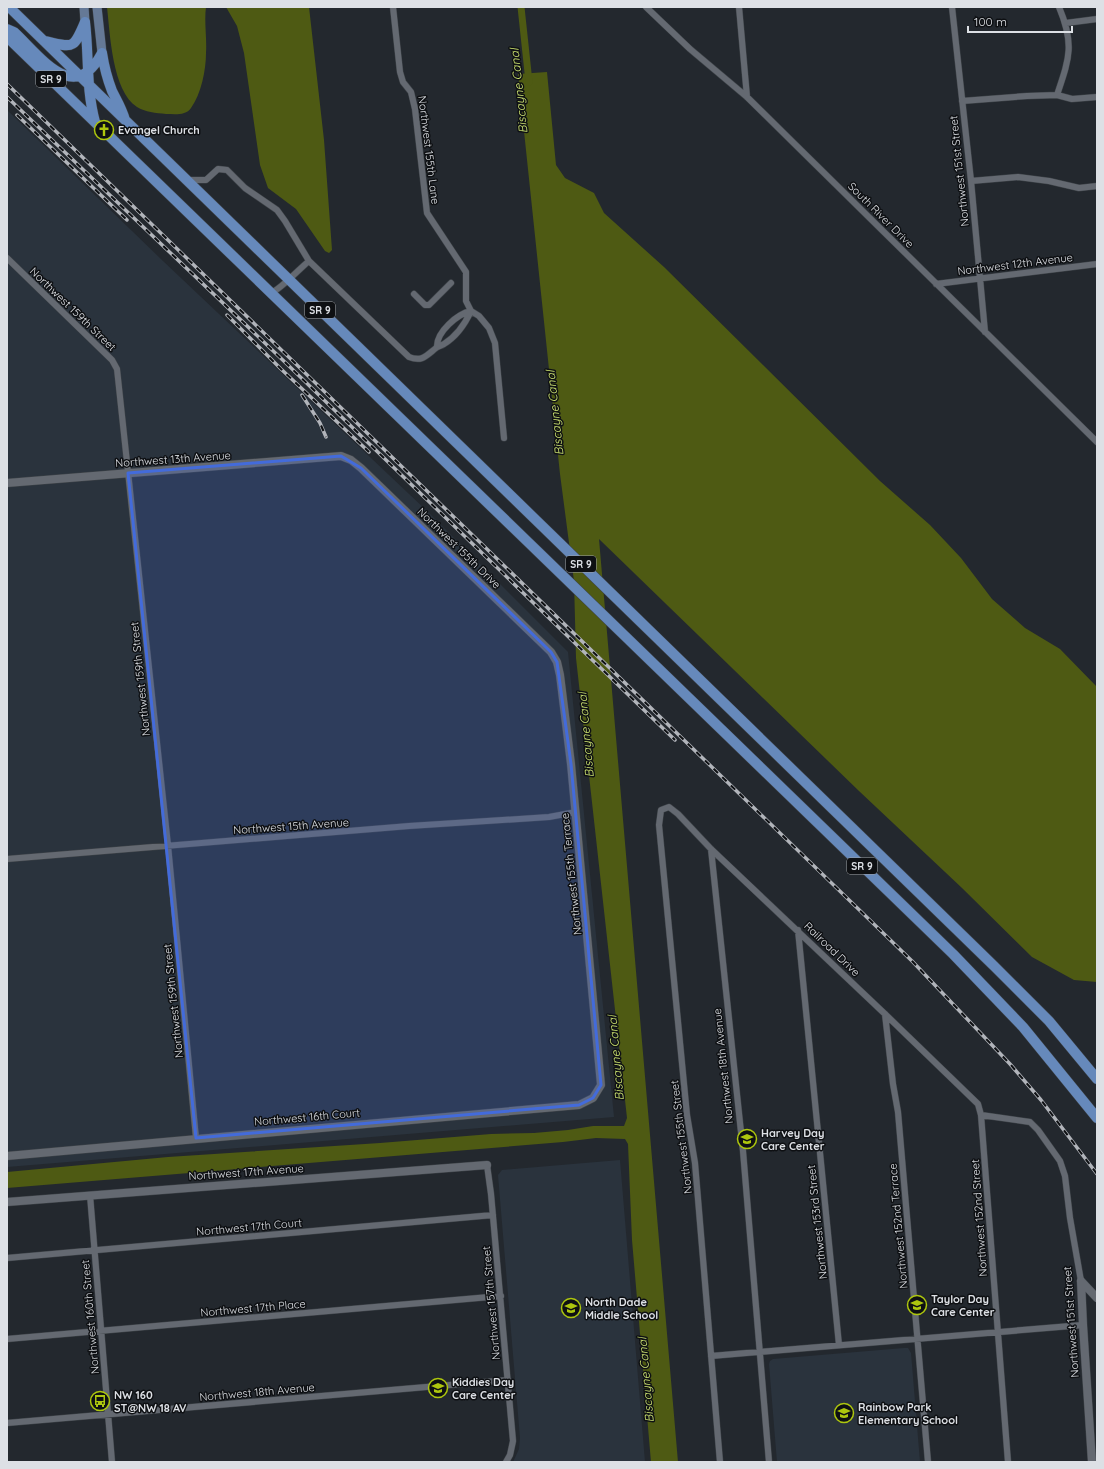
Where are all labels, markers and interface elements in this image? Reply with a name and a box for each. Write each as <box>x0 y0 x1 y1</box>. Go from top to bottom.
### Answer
scale bar <box>968 8 1072 34</box>
text: 100 m <box>974 14 1007 29</box>
water label: Biscayne Canal <box>506 47 530 134</box>
road number: SR 9 <box>36 71 66 87</box>
street label: Northwest 155th Lane <box>415 95 443 205</box>
street label: Northwest 151st Street <box>946 115 972 227</box>
church icon: Evangel Church <box>93 119 115 141</box>
place label: Evangel Church <box>118 123 200 137</box>
street label: South River Drive <box>845 179 917 251</box>
street label: Northwest 12th Avenue <box>957 250 1073 278</box>
street label: Northwest 159th Street <box>27 264 119 354</box>
road number: SR 9 <box>305 302 335 318</box>
water label: Biscayne Canal <box>542 369 566 456</box>
street label: Northwest 13th Avenue <box>115 448 231 470</box>
street label: Northwest 155th Drive <box>414 504 504 592</box>
road number: SR 9 <box>566 556 596 572</box>
street label: Northwest 159th Street <box>127 621 153 737</box>
water label: Biscayne Canal <box>574 691 597 778</box>
street label: Northwest 155th Terrace <box>558 812 584 936</box>
street label: Northwest 15th Avenue <box>233 815 349 837</box>
road number: SR 9 <box>847 858 877 874</box>
street label: Railroad Drive <box>801 919 863 979</box>
street label: Northwest 159th Street <box>160 943 186 1059</box>
street label: Northwest 18th Avenue <box>710 1008 736 1124</box>
water label: Biscayne Canal <box>604 1014 627 1101</box>
street label: Northwest 155th Street <box>667 1079 695 1195</box>
street label: Northwest 16th Court <box>253 1105 361 1129</box>
place label: Harvey Day Care Center <box>761 1126 825 1153</box>
school or university icon: Harvey Day Care Center <box>736 1128 758 1150</box>
street label: Northwest 152nd Street <box>968 1159 990 1277</box>
street label: Northwest 17th Avenue <box>188 1161 304 1183</box>
street label: Northwest 152nd Terrace <box>886 1163 910 1289</box>
street label: Northwest 153rd Street <box>804 1164 830 1280</box>
street label: Northwest 17th Court <box>196 1215 303 1239</box>
street label: Northwest 157th Street <box>479 1245 503 1360</box>
street label: Northwest 160th Street <box>78 1259 102 1375</box>
street label: Northwest 151st Street <box>1060 1266 1082 1378</box>
place label: Taylor Day Care Center <box>931 1292 995 1319</box>
school or university icon: Taylor Day Care Center <box>906 1294 928 1316</box>
place label: North Dade Middle School <box>585 1295 658 1322</box>
street label: Northwest 17th Place <box>200 1296 306 1320</box>
school or university icon: North Dade Middle School <box>560 1297 582 1319</box>
water label: Biscayne Canal <box>634 1336 657 1423</box>
place label: Kiddies Day Care Center <box>452 1375 516 1402</box>
school or university icon: Kiddies Day Care Center <box>427 1377 449 1399</box>
street label: Northwest 18th Avenue <box>199 1380 315 1404</box>
place label: NW 160 ST@NW 18 AV <box>114 1388 187 1415</box>
bus stop icon: NW 160 ST@NW 18 AV <box>89 1390 111 1412</box>
place label: Rainbow Park Elementary School <box>858 1400 958 1427</box>
school or university icon: Rainbow Park Elementary School <box>833 1402 855 1424</box>

